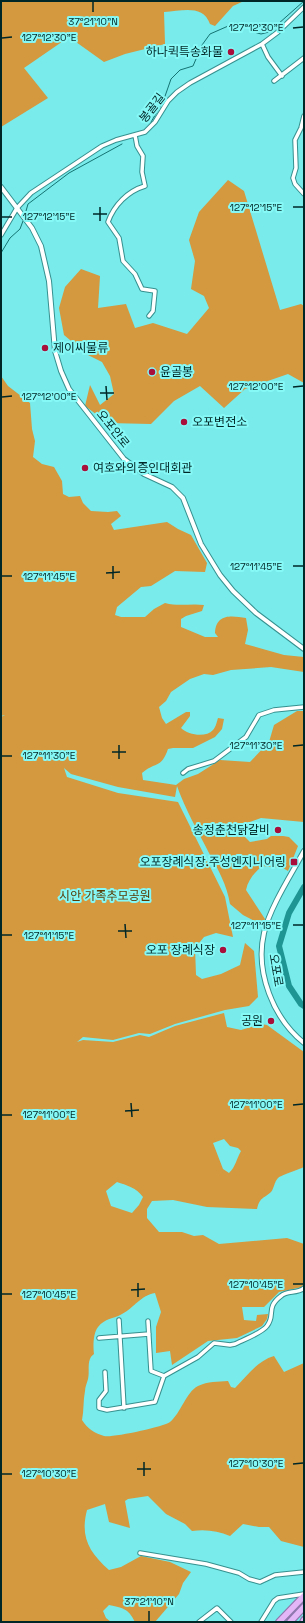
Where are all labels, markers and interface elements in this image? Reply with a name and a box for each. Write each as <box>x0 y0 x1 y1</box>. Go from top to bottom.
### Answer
text: 37°21'10"N <box>68 15 118 28</box>
text: 127°12'30"E <box>229 21 284 34</box>
text: 127°12'30"E <box>22 31 77 44</box>
place label: 하나퀵특송화물 <box>146 44 223 60</box>
marker: 하나퀵특송화물 <box>226 47 236 57</box>
street label: 봉골길 <box>135 90 169 126</box>
text: 127°12'15"E <box>230 201 283 214</box>
text: 127°12'15"E <box>23 210 76 223</box>
place label: 제이씨물류 <box>53 340 108 356</box>
marker: 제이씨물류 <box>40 343 50 353</box>
place label: 윤골봉 <box>160 364 193 380</box>
marker: 윤골봉 <box>147 367 157 377</box>
text: 127°12'00"E <box>228 380 284 393</box>
text: 127°12'00"E <box>21 390 77 403</box>
street label: 오포안로 <box>93 407 133 451</box>
place label: 오포변전소 <box>192 414 247 430</box>
marker: 오포변전소 <box>179 417 189 427</box>
place label: 여호와의증인대회관 <box>93 460 192 476</box>
marker: 여호와의증인대회관 <box>80 463 90 473</box>
text: 127°11'45"E <box>230 560 282 573</box>
text: 127°11'45"E <box>23 570 75 583</box>
text: 127°11'30"E <box>230 739 283 752</box>
text: 127°11'30"E <box>23 749 76 762</box>
place label: 송정춘천닭갈비 <box>193 822 270 838</box>
marker: 송정춘천닭갈비 <box>273 825 283 835</box>
place label: 오포장례식장.주성엔지니어링 <box>139 854 286 870</box>
marker: 오포장례식장.주성엔지니어링 <box>289 857 299 867</box>
park label: 시안 가족추모공원 <box>59 888 151 904</box>
text: 127°11'15"E <box>231 919 282 932</box>
text: 127°11'15"E <box>24 929 75 942</box>
place label: 오포 장례식장 <box>146 942 215 958</box>
marker: 오포 장례식장 <box>218 945 228 955</box>
street label: 오포로 <box>265 952 287 988</box>
place label: 공원 <box>241 1013 263 1029</box>
marker: 공원 <box>266 1016 276 1026</box>
text: 127°11'00"E <box>229 1098 283 1111</box>
text: 127°11'00"E <box>22 1108 76 1121</box>
text: 127°10'45"E <box>229 1278 284 1291</box>
text: 127°10'45"E <box>22 1288 77 1301</box>
text: 127°10'30"E <box>228 1457 284 1470</box>
text: 127°10'30"E <box>21 1467 77 1480</box>
text: 37°21'10"N <box>124 1595 174 1608</box>

